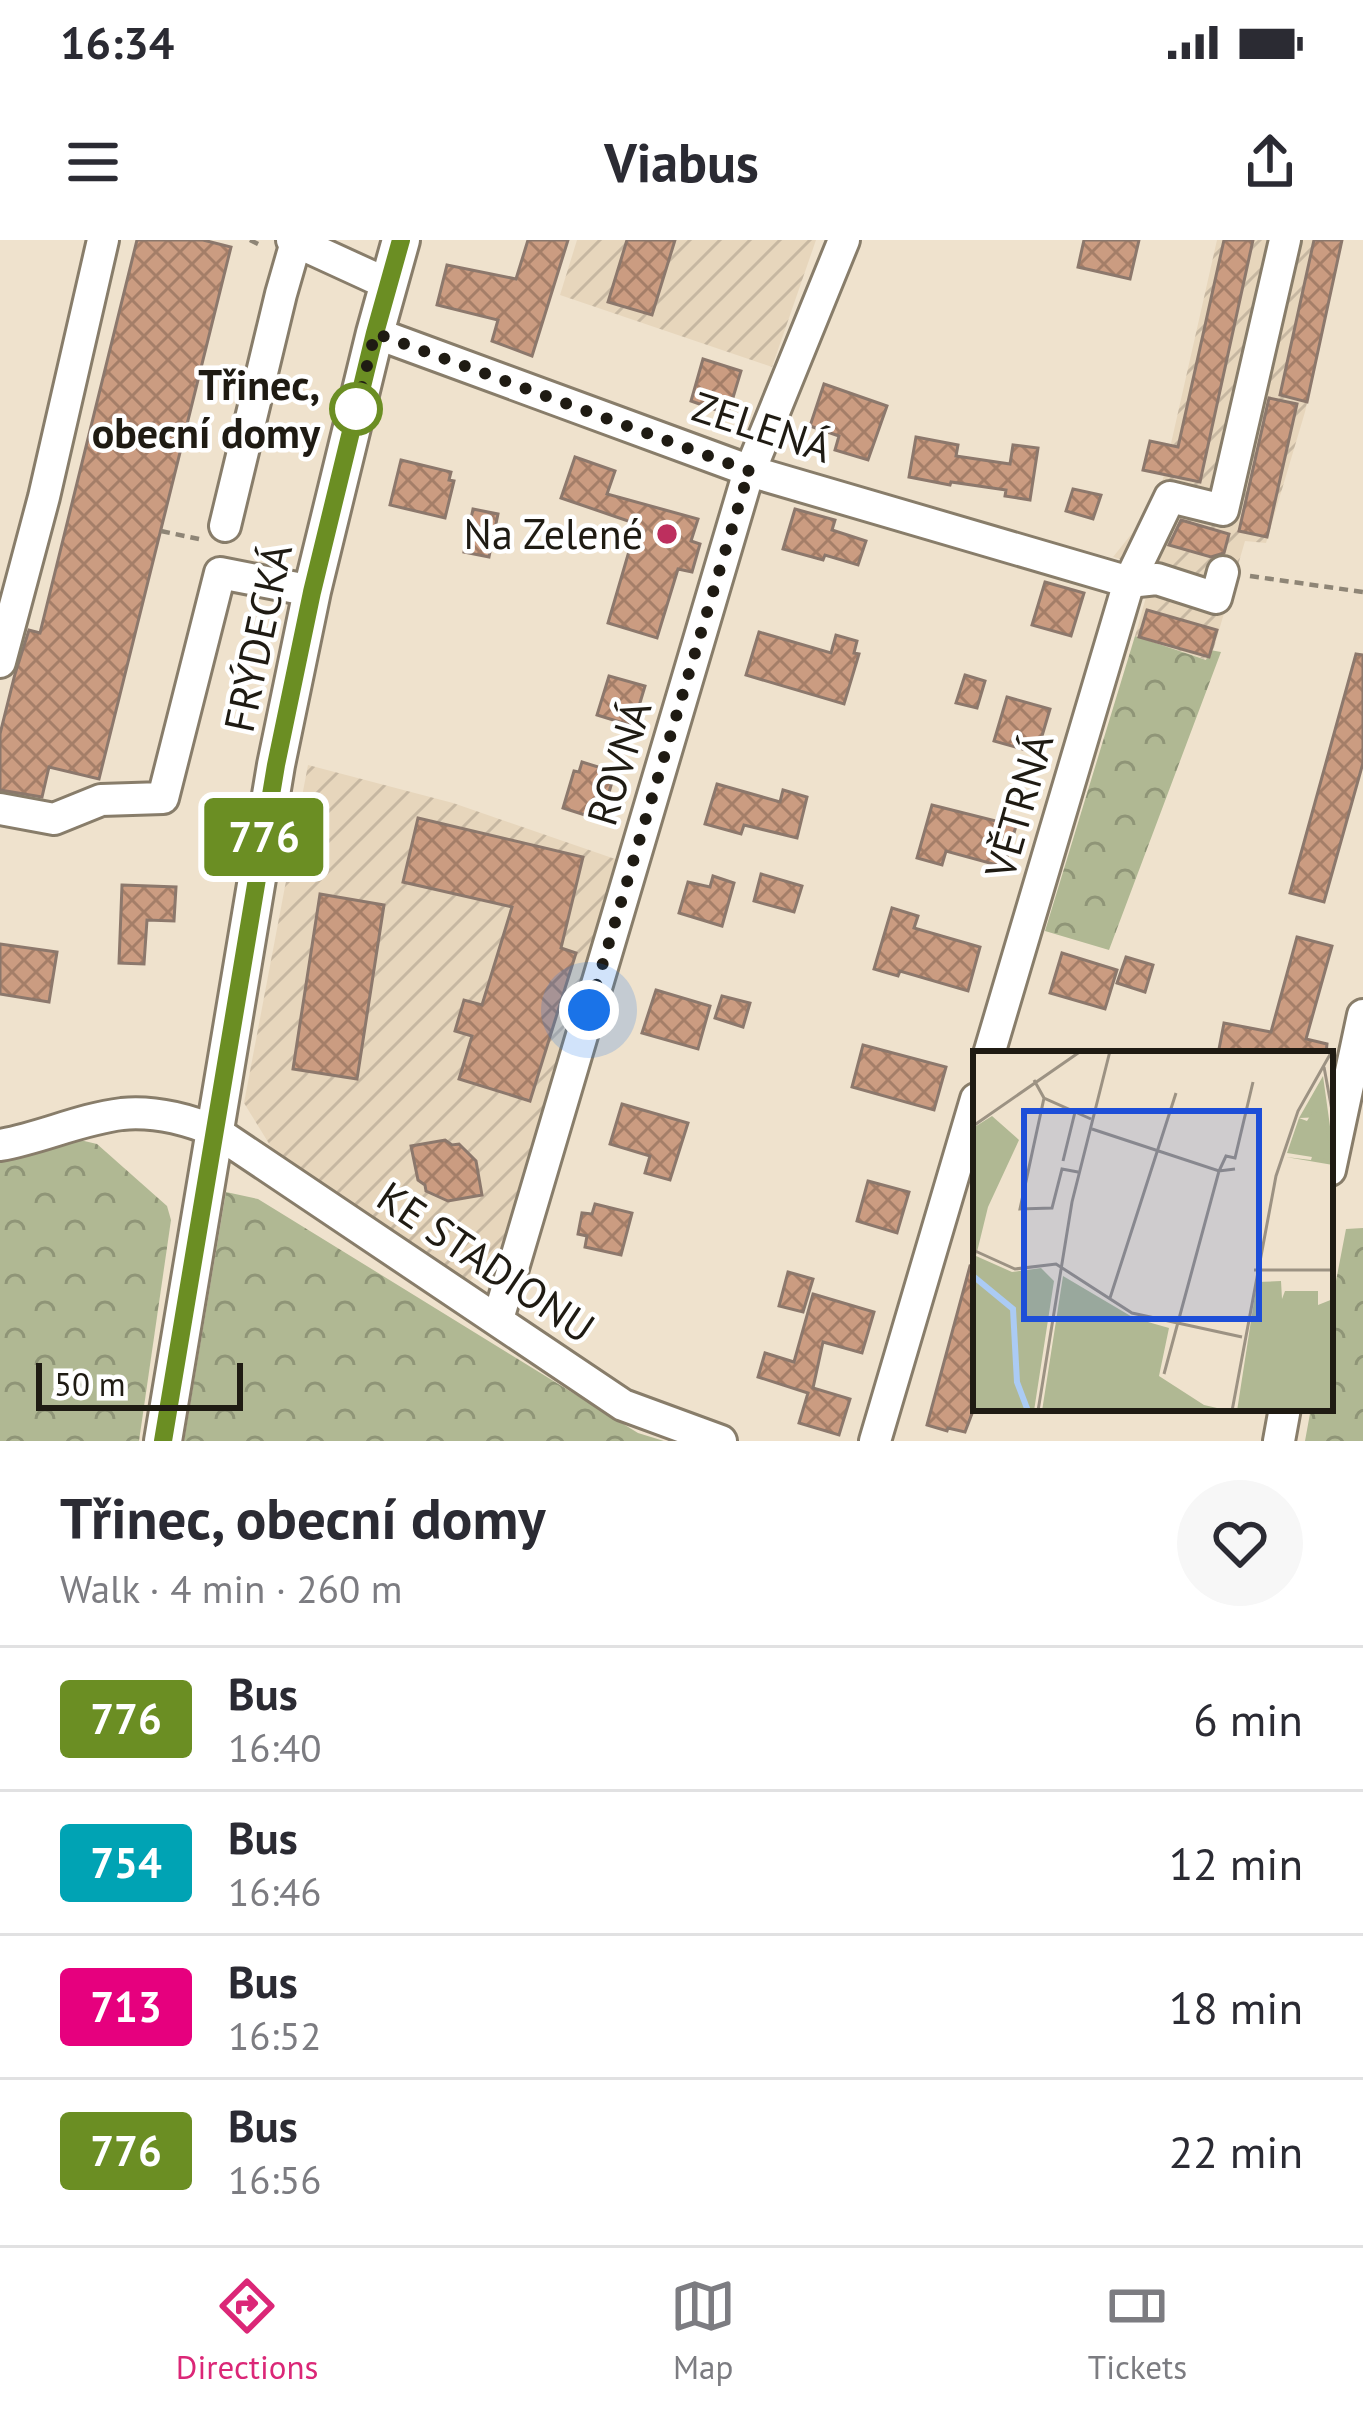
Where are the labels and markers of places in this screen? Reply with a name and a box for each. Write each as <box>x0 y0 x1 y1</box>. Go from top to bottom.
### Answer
place label: Třinec, obecní domy <box>92 357 321 460</box>
marker: Třinec, obecní domy <box>331 384 381 434</box>
place label: Na Zelené <box>464 506 643 561</box>
marker: Na Zelené <box>654 521 680 547</box>

